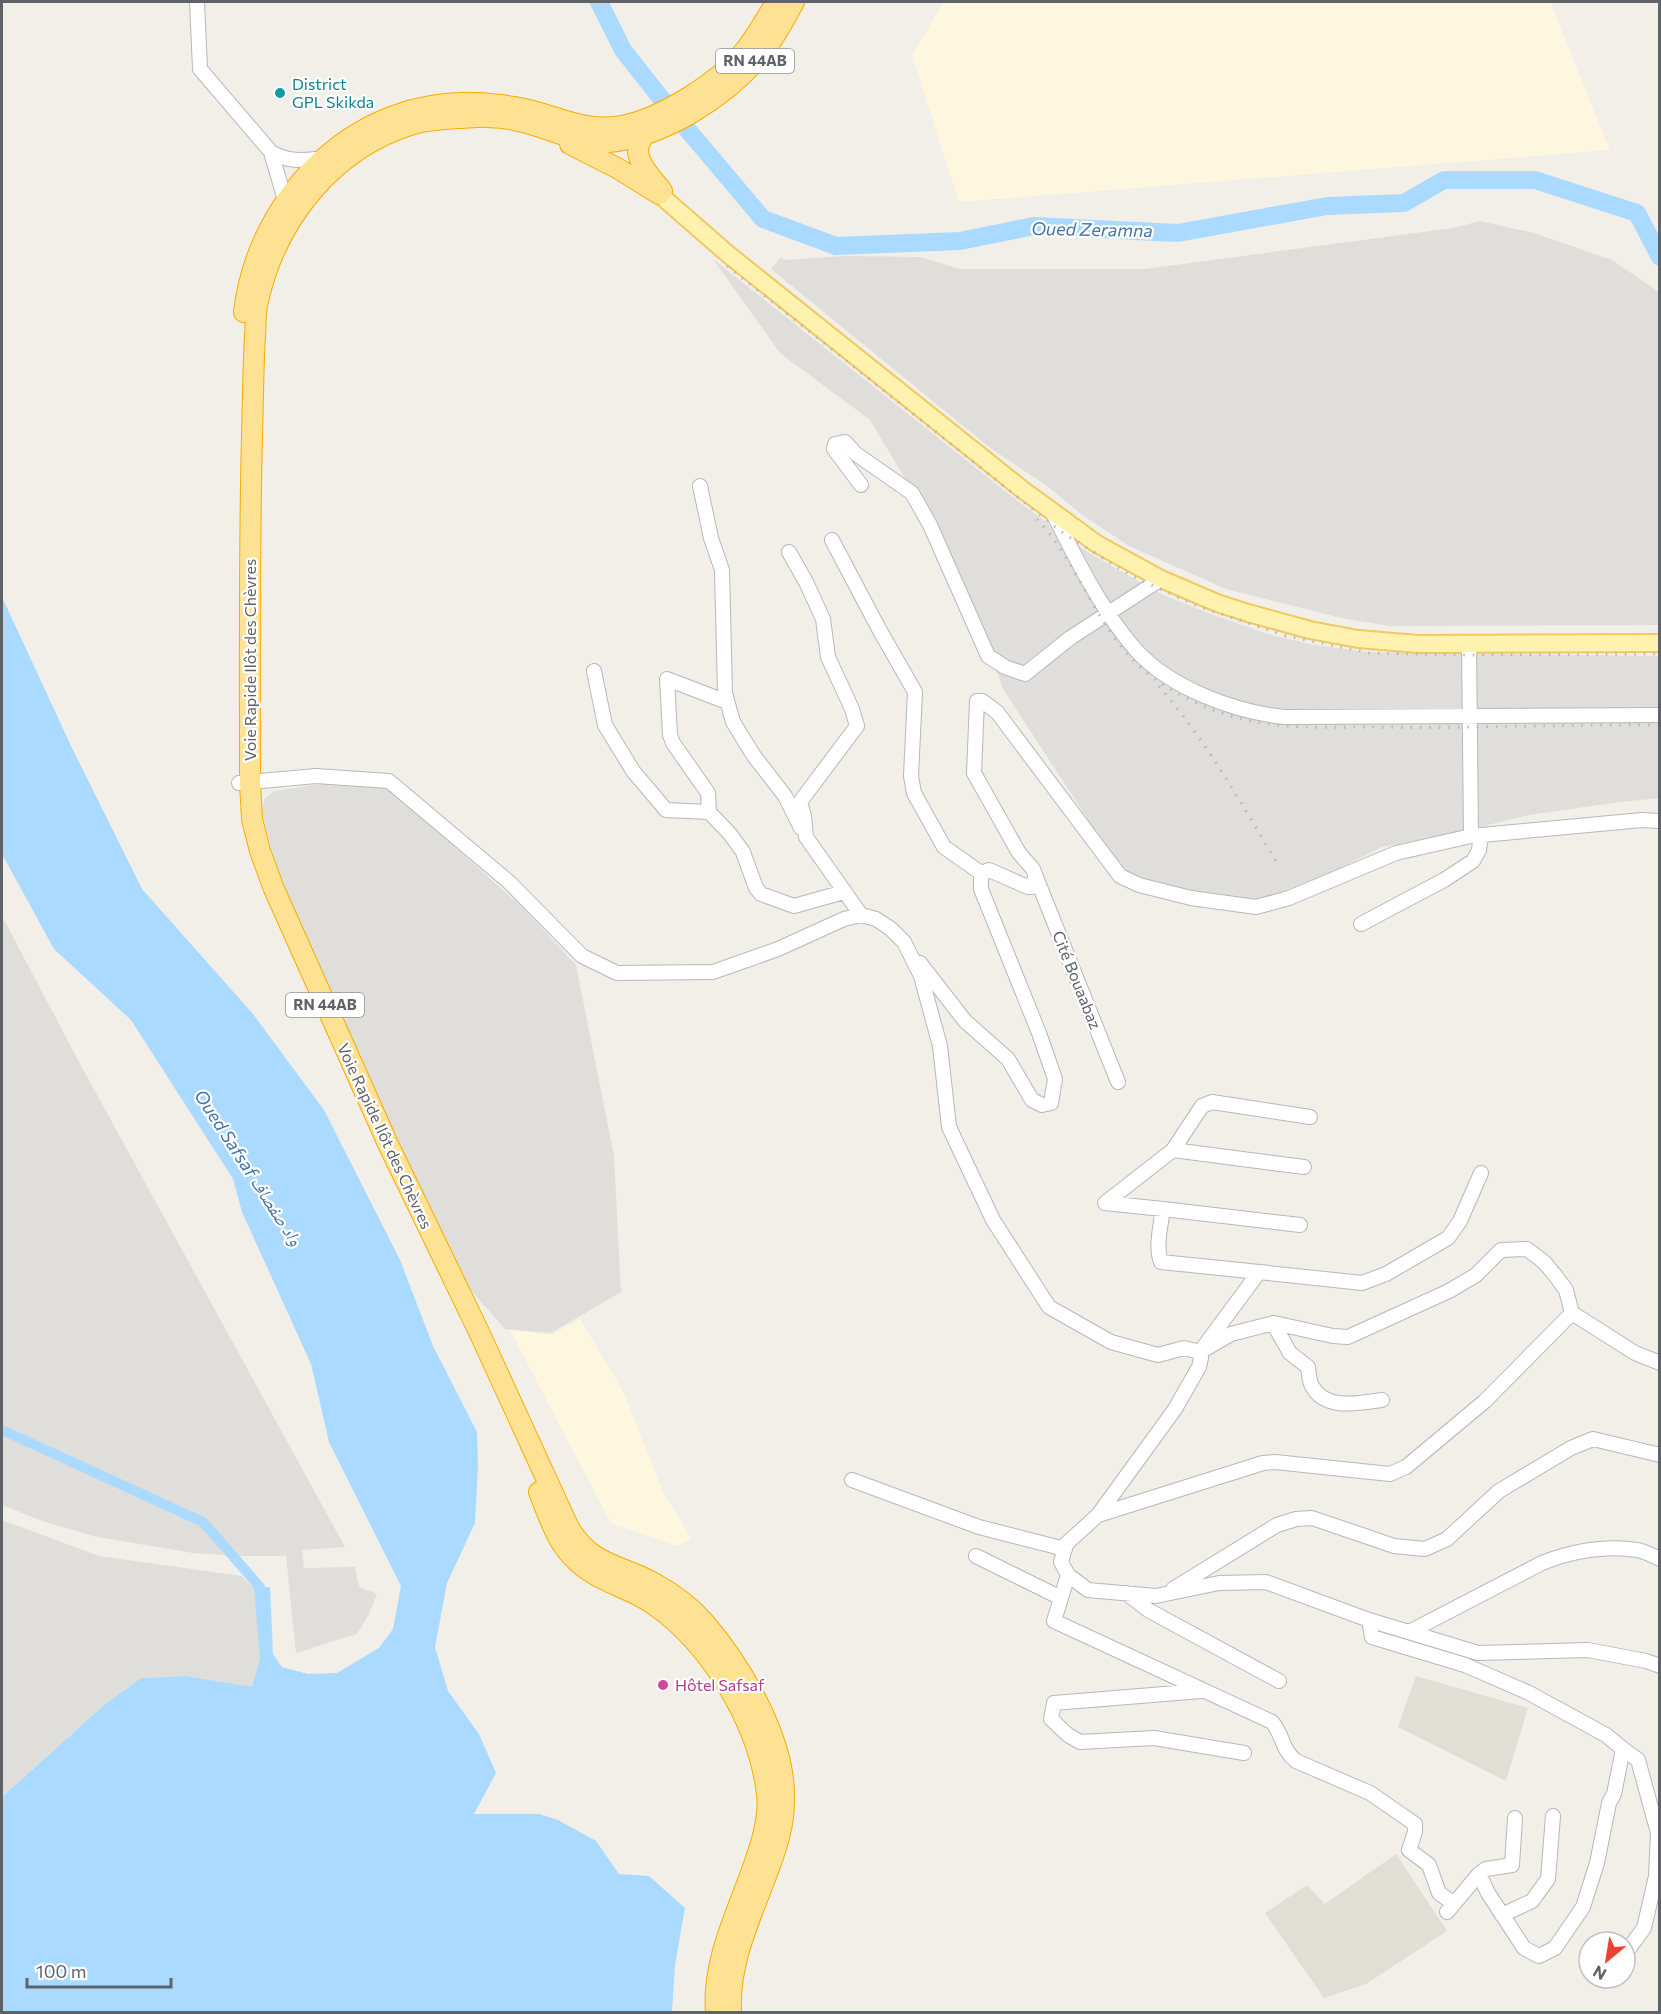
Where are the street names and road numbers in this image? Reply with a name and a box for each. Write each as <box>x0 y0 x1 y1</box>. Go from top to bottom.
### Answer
road number: RN 44AB <box>716 49 794 73</box>
street label: Voie Rapide Ilôt des Chèvres <box>240 559 259 761</box>
street label: Cité Bouaabaz <box>1049 928 1106 1032</box>
road number: RN 44AB <box>286 993 364 1017</box>
street label: Voie Rapide Ilôt des Chèvres <box>334 1040 437 1232</box>

